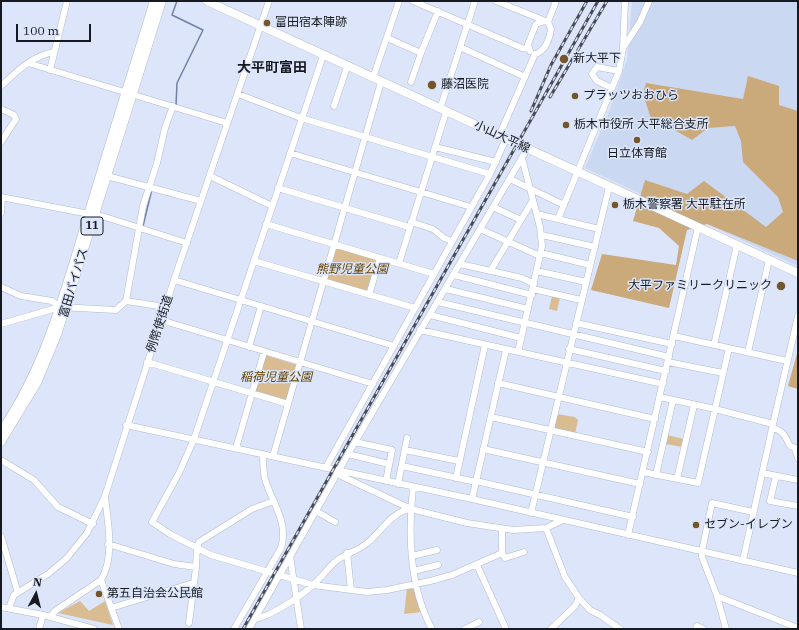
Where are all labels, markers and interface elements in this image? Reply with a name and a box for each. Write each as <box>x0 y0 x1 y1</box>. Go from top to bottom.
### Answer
scale bar <box>18 16 93 42</box>
place label: 富田宿本陣跡 <box>275 16 347 30</box>
marker: 富田宿本陣跡 <box>262 18 272 28</box>
text: 100 m <box>23 23 59 38</box>
place label: 新大平下 <box>573 52 621 66</box>
marker: 新大平下 <box>558 53 570 65</box>
district label: 大平町富田 <box>237 60 307 76</box>
place label: 藤沼医院 <box>441 78 489 92</box>
marker: 藤沼医院 <box>426 79 438 91</box>
place label: プラッツおおひら <box>583 89 679 103</box>
marker: プラッツおおひら <box>570 91 580 101</box>
street label: 小山大平線 <box>472 118 532 156</box>
place label: 栃木市役所 大平総合支所 <box>574 118 709 132</box>
marker: 栃木市役所 大平総合支所 <box>561 120 571 130</box>
marker: 日立体育館 <box>632 135 642 145</box>
place label: 日立体育館 <box>607 147 667 161</box>
place label: 栃木警察署 大平駐在所 <box>623 198 746 212</box>
marker: 栃木警察署 大平駐在所 <box>610 200 620 210</box>
road number: 11 <box>81 217 103 235</box>
street label: 富田バイパス <box>57 246 91 320</box>
park label: 熊野児童公園 <box>316 263 388 277</box>
place label: 大平ファミリークリニック <box>628 279 772 293</box>
marker: 大平ファミリークリニック <box>775 280 787 292</box>
street label: 例幣使街道 <box>144 293 176 355</box>
park label: 稲荷児童公園 <box>240 371 312 385</box>
place label: セブン-イレブン <box>704 518 793 532</box>
marker: セブン-イレブン <box>691 520 701 530</box>
north arrow <box>16 574 56 614</box>
text: N <box>32 575 43 590</box>
place label: 第五自治会公民館 <box>107 587 203 601</box>
marker: 第五自治会公民館 <box>94 589 104 599</box>

